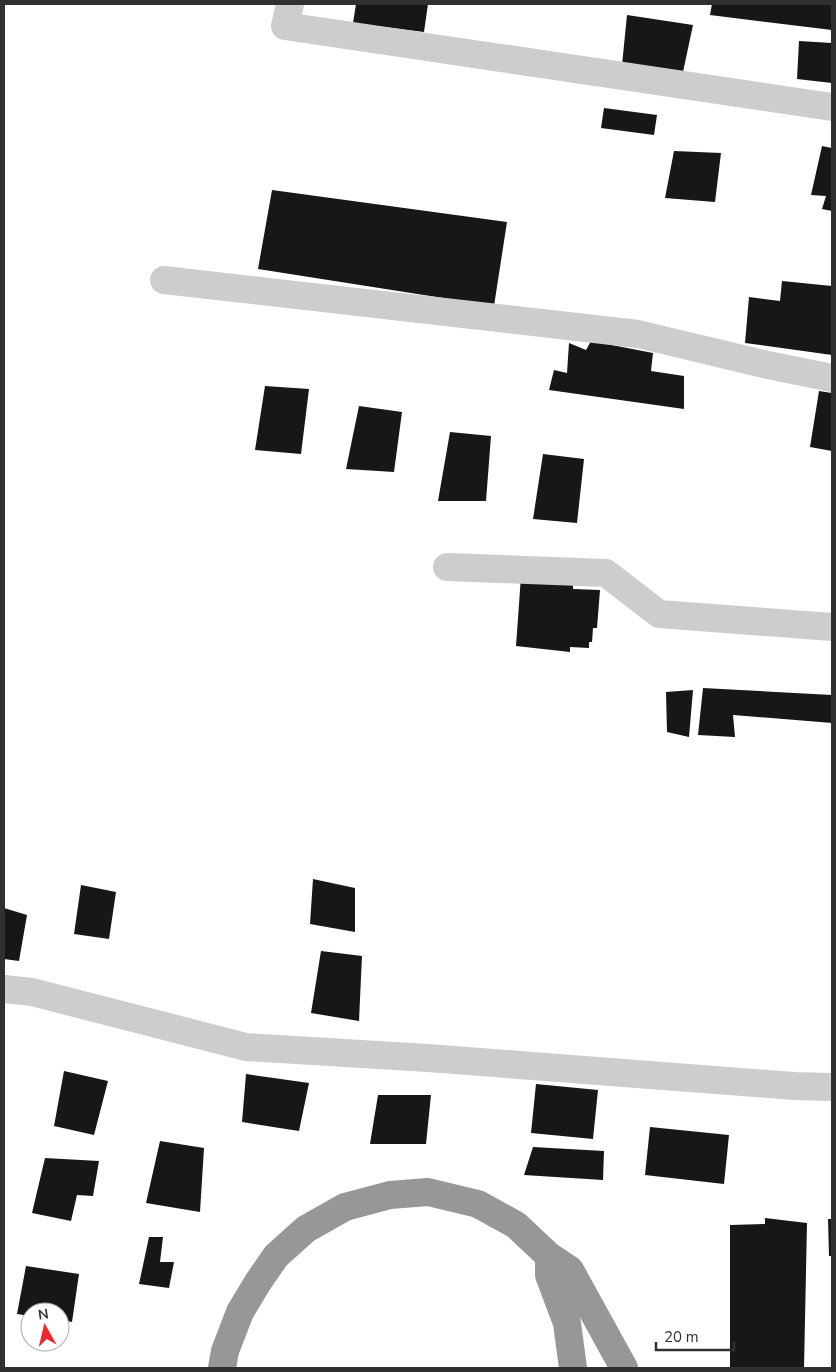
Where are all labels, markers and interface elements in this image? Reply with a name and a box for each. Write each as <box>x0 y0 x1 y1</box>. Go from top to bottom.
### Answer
north arrow <box>20 1302 70 1352</box>
text: N <box>37 1304 50 1325</box>
scale bar <box>656 1320 734 1352</box>
text: 20 m <box>664 1327 699 1347</box>

